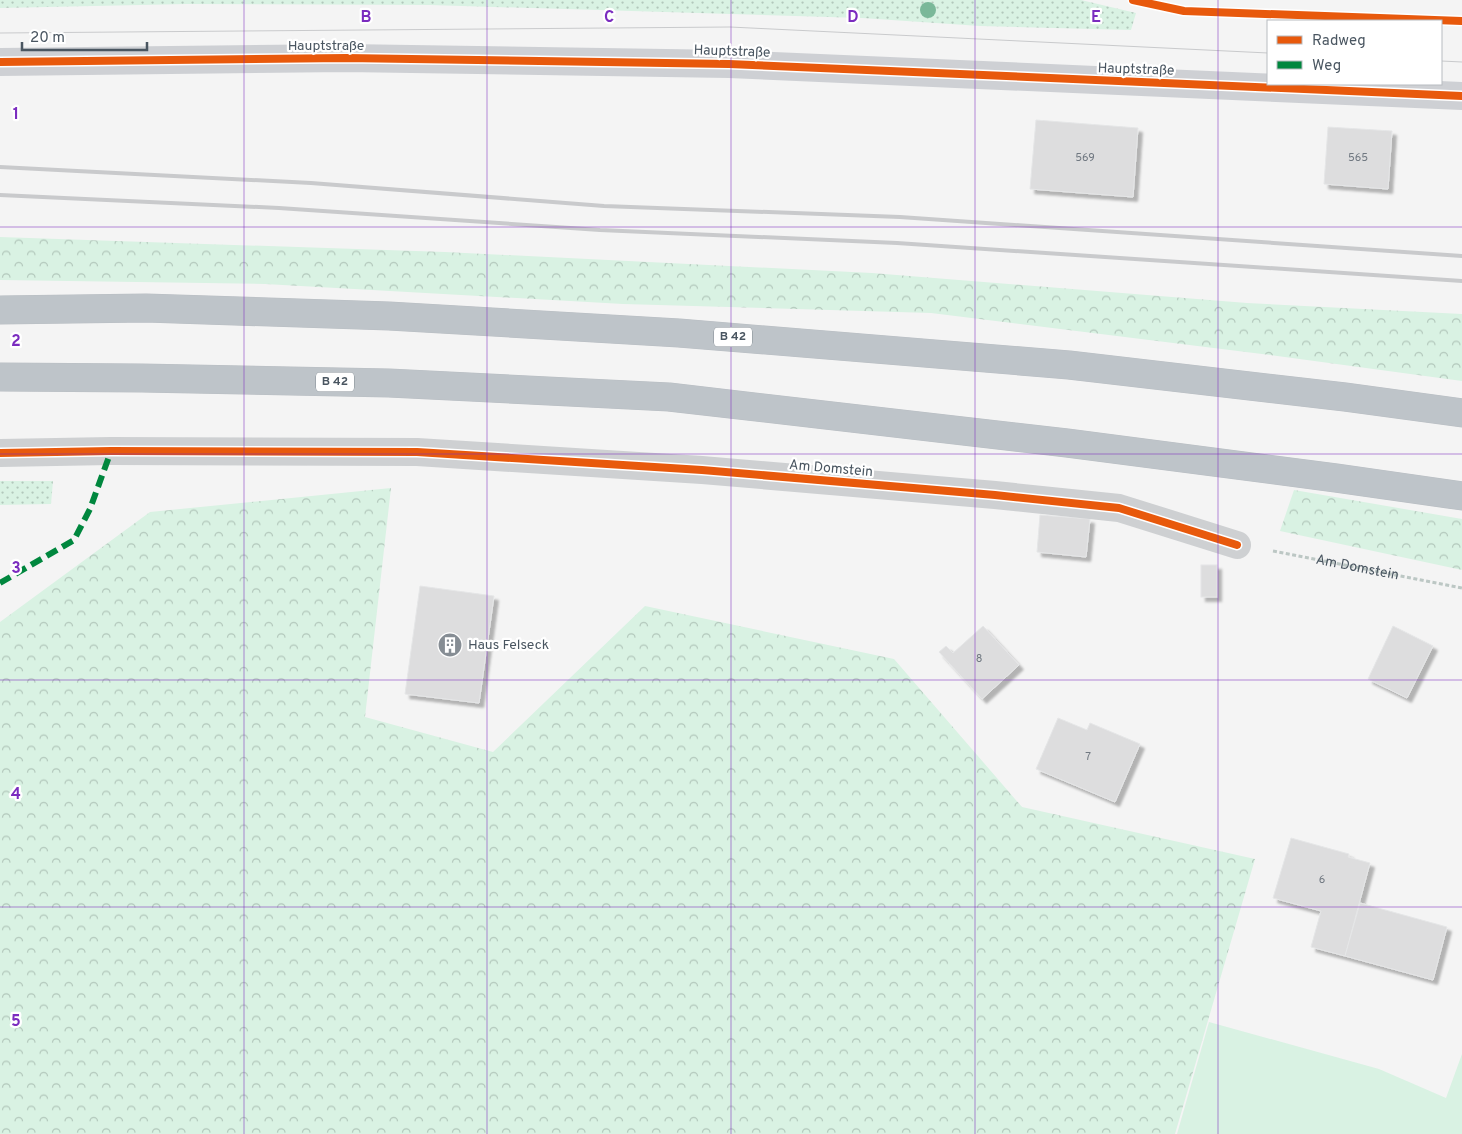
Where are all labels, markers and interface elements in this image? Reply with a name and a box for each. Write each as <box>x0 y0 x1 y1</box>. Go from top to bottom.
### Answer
text: B <box>360 8 372 28</box>
text: C <box>604 8 614 28</box>
text: D <box>847 8 859 28</box>
text: E <box>1091 8 1101 28</box>
scale bar <box>22 20 148 52</box>
legend <box>1267 20 1442 85</box>
text: 20 m <box>30 29 65 48</box>
text: Radweg <box>1312 32 1366 51</box>
street label: Hauptstraße <box>288 38 364 55</box>
street label: Hauptstraße <box>693 42 771 62</box>
text: Weg <box>1312 57 1341 76</box>
street label: Hauptstraße <box>1097 60 1175 80</box>
text: 1 <box>13 105 19 125</box>
house number: 569 <box>1075 151 1095 165</box>
house number: 565 <box>1348 151 1368 165</box>
road number: B 42 <box>714 328 752 347</box>
text: 2 <box>11 332 21 352</box>
road number: B 42 <box>316 372 354 392</box>
street label: Am Domstein <box>788 457 874 481</box>
street label: Am Domstein <box>1314 551 1400 584</box>
text: 3 <box>11 559 21 579</box>
building icon: Haus Felseck <box>437 632 463 658</box>
place label: Haus Felseck <box>468 637 549 654</box>
house number: 8 <box>976 652 982 666</box>
house number: 7 <box>1085 750 1091 764</box>
text: 4 <box>11 785 21 805</box>
house number: 6 <box>1319 873 1325 887</box>
text: 5 <box>11 1012 21 1032</box>

